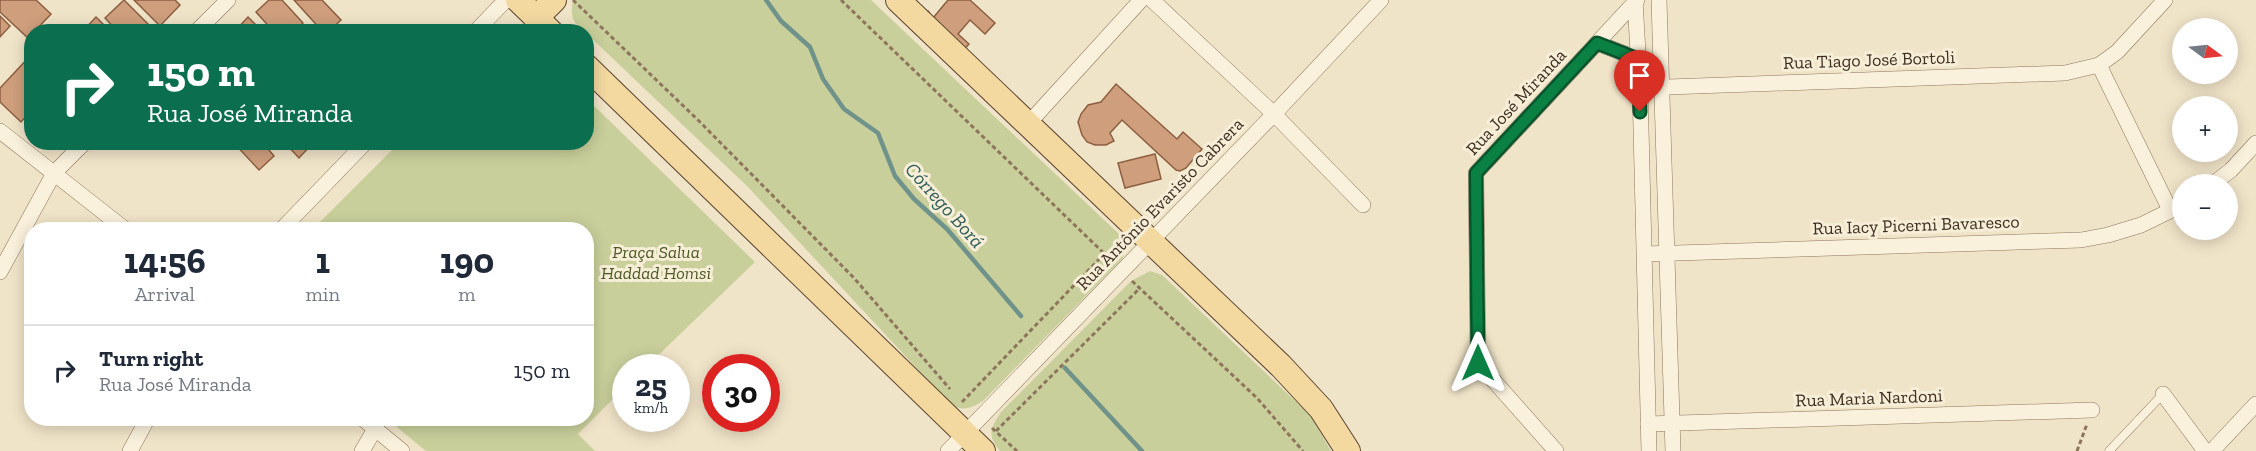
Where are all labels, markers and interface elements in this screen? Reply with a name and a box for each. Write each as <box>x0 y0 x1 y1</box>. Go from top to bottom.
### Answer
north arrow <box>2172 18 2238 84</box>
map controls <box>2172 18 2238 240</box>
street label: Rua José Miranda <box>1461 44 1571 160</box>
text: 150 m <box>147 46 255 97</box>
street label: Rua Tiago José Bortoli <box>1783 46 1955 74</box>
icon: right <box>48 48 126 126</box>
pin <box>1614 50 1665 112</box>
icon: arrive <box>1623 59 1656 92</box>
button: + <box>2172 96 2238 162</box>
text: Rua José Miranda <box>147 97 353 129</box>
street label: Rua Antônio Evaristo Cabrera <box>1072 113 1248 295</box>
water label: Córrego Borá <box>900 157 990 253</box>
button: − <box>2172 174 2238 240</box>
street label: Rua Iacy Picerni Bavaresco <box>1812 210 2020 240</box>
text: 14:56 <box>124 239 206 282</box>
text: 1 <box>315 239 330 282</box>
text: 190 <box>440 239 494 282</box>
park label: Praça Salua Haddad Homsi <box>601 241 711 284</box>
text: Arrival <box>135 282 195 306</box>
text: min <box>306 282 340 306</box>
text: m <box>458 282 476 306</box>
position arrow <box>1446 331 1510 395</box>
text: Turn right <box>99 345 203 372</box>
icon: right <box>48 354 81 387</box>
speed limit sign: 30 <box>702 354 780 432</box>
text: 150 m <box>514 357 570 384</box>
text: 25 <box>635 368 667 404</box>
text: Rua José Miranda <box>99 372 251 396</box>
street label: Rua Maria Nardoni <box>1795 384 1943 412</box>
text: km/h <box>634 399 668 417</box>

